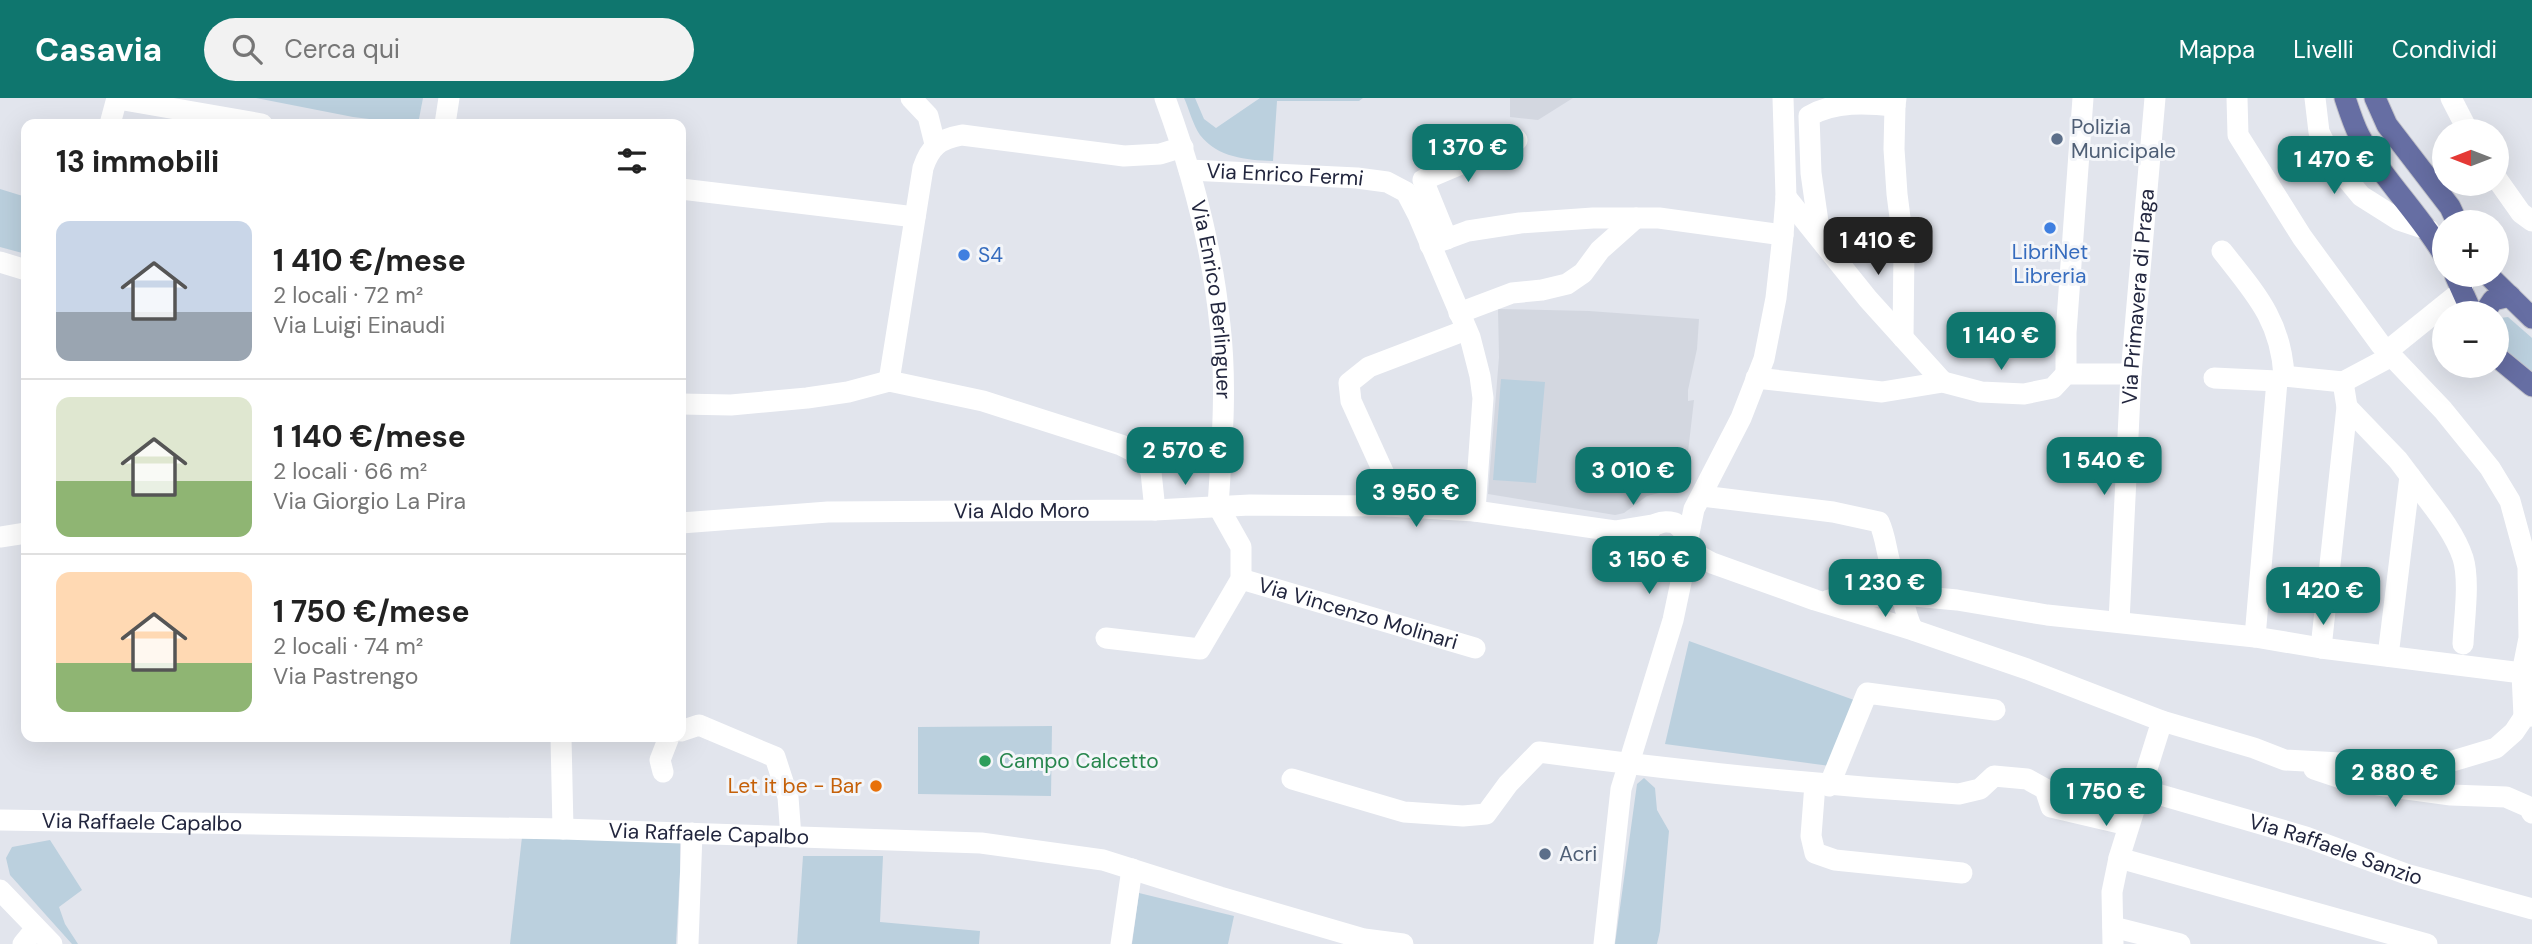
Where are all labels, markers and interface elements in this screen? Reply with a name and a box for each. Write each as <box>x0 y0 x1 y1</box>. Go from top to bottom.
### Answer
search box <box>204 18 694 81</box>
text: Casavia <box>35 28 162 71</box>
icon: search <box>228 30 266 68</box>
text: Cerca qui <box>284 32 400 66</box>
text: Mappa <box>2179 34 2255 65</box>
text: Livelli <box>2293 34 2354 65</box>
text: Condividi <box>2392 34 2497 65</box>
place label: Polizia Municipale <box>2071 113 2176 165</box>
north arrow <box>2432 119 2510 196</box>
map controls <box>2432 119 2509 378</box>
pin: 1 370 € <box>1403 125 1533 184</box>
marker: Polizia Municipale <box>2049 131 2065 147</box>
text: 1 370 € <box>1428 132 1508 162</box>
pin: 1 470 € <box>2269 136 2399 196</box>
text: 13 immobili <box>56 142 219 181</box>
icon: filters <box>613 142 651 180</box>
text: 1 470 € <box>2294 144 2374 174</box>
street label: Via Enrico Fermi <box>1206 157 1365 193</box>
street label: Via Primavera di Praga <box>2116 187 2161 405</box>
street label: Via Enrico Berlinguer <box>1184 197 1238 399</box>
button: + <box>2432 210 2509 287</box>
pin: 1 410 € <box>1813 218 1943 277</box>
marker: LibriNet Libreria <box>2042 220 2058 236</box>
text: 1 410 € <box>1840 225 1916 255</box>
place label: LibriNet Libreria <box>2012 238 2088 290</box>
text: 1 410 €/mese <box>273 241 466 280</box>
place label: S4 <box>978 241 1003 269</box>
marker: S4 <box>956 247 972 263</box>
icon: home <box>112 249 196 333</box>
text: 2 locali · 72 m² <box>273 280 423 310</box>
button: − <box>2432 301 2509 378</box>
text: Via Luigi Einaudi <box>273 310 445 340</box>
pin: 1 140 € <box>1936 313 2066 372</box>
text: 1 140 € <box>1963 320 2039 350</box>
text: 1 140 €/mese <box>273 417 466 456</box>
icon: home <box>112 425 196 509</box>
pin: 2 570 € <box>1120 428 1250 487</box>
text: 2 570 € <box>1143 435 1227 465</box>
pin: 1 540 € <box>2039 438 2169 497</box>
text: 1 540 € <box>2063 445 2145 475</box>
pin: 3 010 € <box>1568 448 1698 507</box>
text: 3 010 € <box>1591 455 1675 485</box>
text: 2 locali · 66 m² <box>273 456 427 486</box>
pin: 3 950 € <box>1351 470 1481 529</box>
text: 3 950 € <box>1372 477 1460 507</box>
text: Via Giorgio La Pira <box>273 486 466 516</box>
street label: Via Aldo Moro <box>954 496 1090 525</box>
pin: 3 150 € <box>1584 536 1714 596</box>
text: 3 150 € <box>1608 544 1690 574</box>
pin: 1 230 € <box>1820 560 1950 619</box>
text: 1 230 € <box>1845 567 1925 597</box>
pin: 1 420 € <box>2258 568 2388 627</box>
street label: Via Vincenzo Molinari <box>1255 571 1461 656</box>
text: 1 420 € <box>2282 575 2364 605</box>
text: 1 750 €/mese <box>273 592 469 631</box>
icon: home <box>112 600 196 684</box>
text: 2 locali · 74 m² <box>273 631 423 661</box>
text: Via Pastrengo <box>273 661 418 691</box>
place label: Campo Calcetto <box>999 747 1159 775</box>
pin: 2 880 € <box>2330 750 2460 809</box>
marker: Campo Calcetto <box>977 753 993 769</box>
text: 2 880 € <box>2351 757 2439 787</box>
pin: 1 750 € <box>2041 768 2171 828</box>
place label: Let it be - Bar <box>728 772 862 800</box>
text: 1 750 € <box>2066 776 2146 806</box>
marker: Let it be - Bar <box>868 778 884 794</box>
street label: Via Raffaele Capalbo <box>41 807 243 838</box>
street label: Via Raffaele Sanzio <box>2246 807 2426 892</box>
street label: Via Raffaele Capalbo <box>608 817 810 851</box>
place label: Acri <box>1559 840 1597 868</box>
marker: Acri <box>1537 846 1553 862</box>

